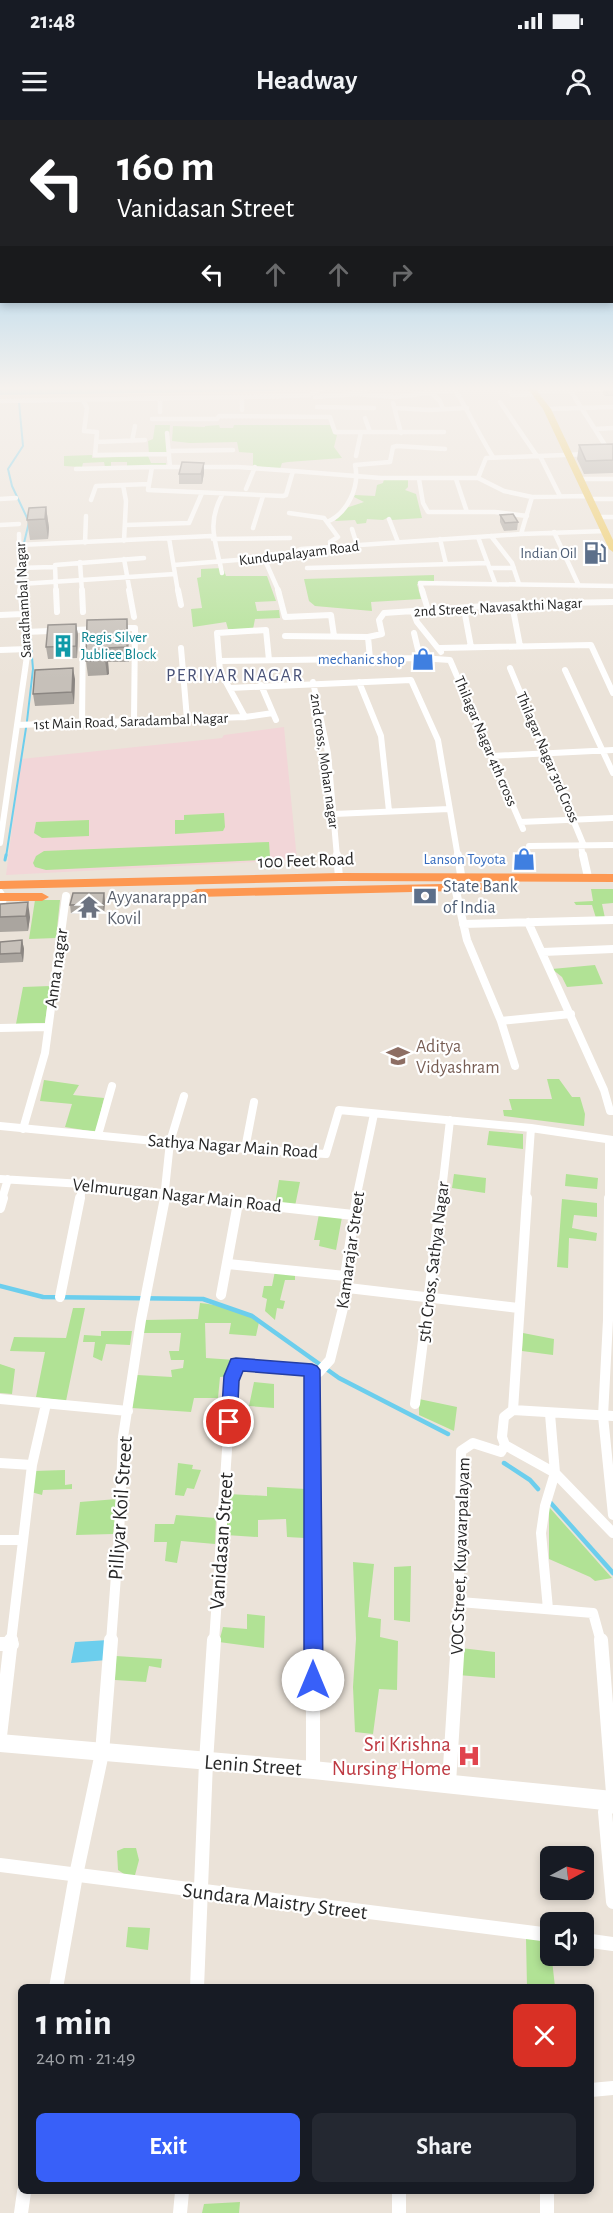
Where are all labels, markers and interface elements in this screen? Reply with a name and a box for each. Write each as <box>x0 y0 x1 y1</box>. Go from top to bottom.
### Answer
text: 21:48 <box>30 10 75 32</box>
icon: menu <box>18 65 51 98</box>
icon: person <box>562 65 595 98</box>
text: Headway <box>256 67 357 94</box>
icon: left <box>18 144 96 222</box>
text: 160 m <box>117 146 215 188</box>
text: Vanidasan Street <box>117 195 294 222</box>
icon: left <box>196 258 229 291</box>
icon: ahead <box>259 258 292 291</box>
icon: ahead <box>322 258 355 291</box>
icon: right <box>385 258 418 291</box>
street label: Kundupalayam Road <box>238 539 360 568</box>
fuel station icon: Indian Oil <box>582 540 608 566</box>
street label: Saradhambal Nagar <box>13 542 34 658</box>
place label: Indian Oil <box>520 546 577 561</box>
street label: 2nd Street, Navasakthi Nagar <box>413 596 583 619</box>
place label: Regis Silver Jubliee Block <box>81 630 156 662</box>
building icon: Regis Silver Jubliee Block <box>50 633 76 659</box>
shop icon: mechanic shop <box>410 646 436 672</box>
place label: mechanic shop <box>318 652 405 667</box>
district label: PERIYAR NAGAR <box>166 667 304 685</box>
street label: Thilagar Nagar 4th cross <box>451 674 520 808</box>
street label: Thilagar Nagar 3rd Cross <box>513 690 582 825</box>
street label: 2nd cross, Mohan nagar <box>308 692 341 830</box>
street label: 1st Main Road, Saradambal Nagar <box>34 711 229 732</box>
shop icon: Lanson Toyota <box>511 846 537 872</box>
street label: 100 Feet Road <box>258 850 355 872</box>
place label: Lanson Toyota <box>423 852 506 867</box>
place label: State Bank of India <box>443 878 518 917</box>
bank icon: State Bank of India <box>412 883 438 909</box>
place label: Ayyanarappan Kovil <box>107 889 207 928</box>
temple icon: Ayyanarappan Kovil <box>76 894 102 920</box>
street label: Anna nagar <box>43 927 71 1009</box>
place label: Aditya Vidyashram <box>416 1038 500 1077</box>
school or university icon: Aditya Vidyashram <box>385 1043 411 1069</box>
street label: Sathya Nagar Main Road <box>147 1132 319 1162</box>
street label: Velmurugan Nagar Main Road <box>72 1176 282 1216</box>
street label: 5th Cross, Sathya Nagar <box>415 1180 453 1344</box>
street label: Kamarajar Street <box>334 1190 368 1310</box>
pin <box>203 1396 254 1447</box>
icon: arrive <box>212 1405 245 1438</box>
street label: Pilliyar Koil Street <box>105 1435 136 1581</box>
street label: VOC Street, Kuyavarpalayam <box>449 1457 473 1655</box>
street label: Vanidasan Street <box>206 1471 237 1610</box>
position arrow <box>281 1648 345 1712</box>
place label: Sri Krishna Nursing Home <box>332 1734 451 1779</box>
hospital icon: Sri Krishna Nursing Home <box>456 1743 482 1769</box>
street label: Lenin Street <box>203 1752 303 1779</box>
north arrow <box>540 1846 594 1900</box>
map controls <box>540 1846 594 1966</box>
street label: Sundara Maistry Street <box>181 1880 369 1923</box>
button: sound <box>540 1912 594 1966</box>
button: close <box>513 2004 576 2067</box>
text: 1 min <box>36 2005 112 2041</box>
text: 240 m · 21:49 <box>36 2048 135 2068</box>
button: Exit <box>36 2113 300 2182</box>
button: Share <box>312 2113 576 2182</box>

